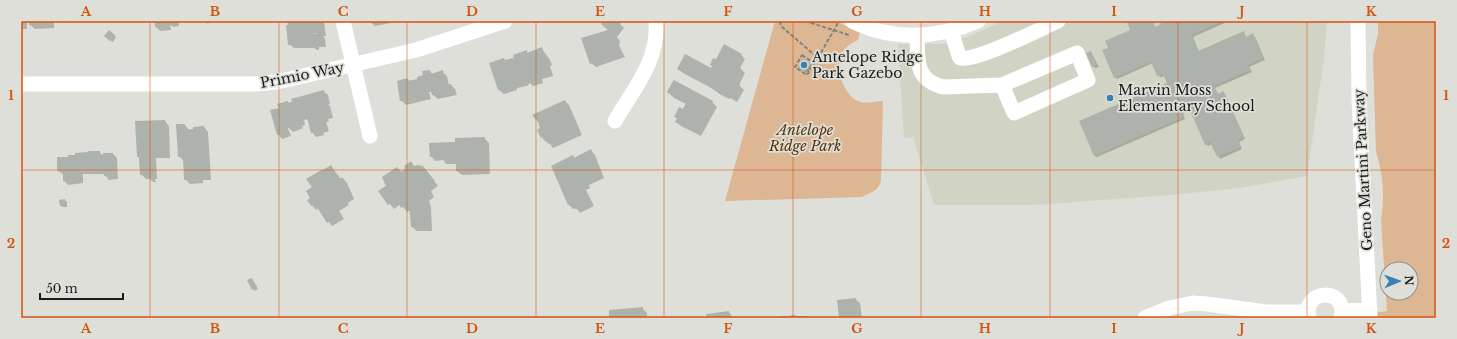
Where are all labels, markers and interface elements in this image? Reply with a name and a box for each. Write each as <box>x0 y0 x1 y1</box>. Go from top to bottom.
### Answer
text: A <box>80 3 92 20</box>
text: B <box>210 3 220 20</box>
text: C <box>338 3 349 20</box>
text: D <box>466 3 478 20</box>
text: E <box>595 3 605 20</box>
text: F <box>724 3 733 20</box>
text: G <box>851 3 863 20</box>
text: H <box>979 3 991 20</box>
text: I <box>1111 3 1117 20</box>
text: J <box>1236 3 1245 20</box>
text: K <box>1366 3 1377 20</box>
place label: Antelope Ridge Park Gazebo <box>811 48 923 82</box>
street label: Primio Way <box>259 58 346 92</box>
marker: Antelope Ridge Park Gazebo <box>799 60 809 70</box>
place label: Marvin Moss Elementary School <box>1118 81 1255 115</box>
text: 1 <box>8 87 14 104</box>
text: 1 <box>1443 87 1449 104</box>
street label: Geno Martini Parkway <box>1350 89 1376 251</box>
marker: Marvin Moss Elementary School <box>1105 93 1115 103</box>
park label: Antelope Ridge Park <box>768 121 841 155</box>
text: 2 <box>7 235 15 252</box>
text: 2 <box>1442 235 1450 252</box>
north arrow <box>1379 261 1419 301</box>
scale bar <box>40 275 123 301</box>
text: N <box>1402 275 1416 287</box>
text: 50 m <box>46 281 78 296</box>
text: A <box>80 320 92 337</box>
text: B <box>210 320 220 337</box>
text: C <box>338 320 349 337</box>
text: D <box>466 320 478 337</box>
text: E <box>595 320 605 337</box>
text: F <box>724 320 733 337</box>
text: G <box>851 320 863 337</box>
text: H <box>979 320 991 337</box>
text: I <box>1111 320 1117 337</box>
text: J <box>1236 320 1245 337</box>
text: K <box>1366 320 1377 337</box>

